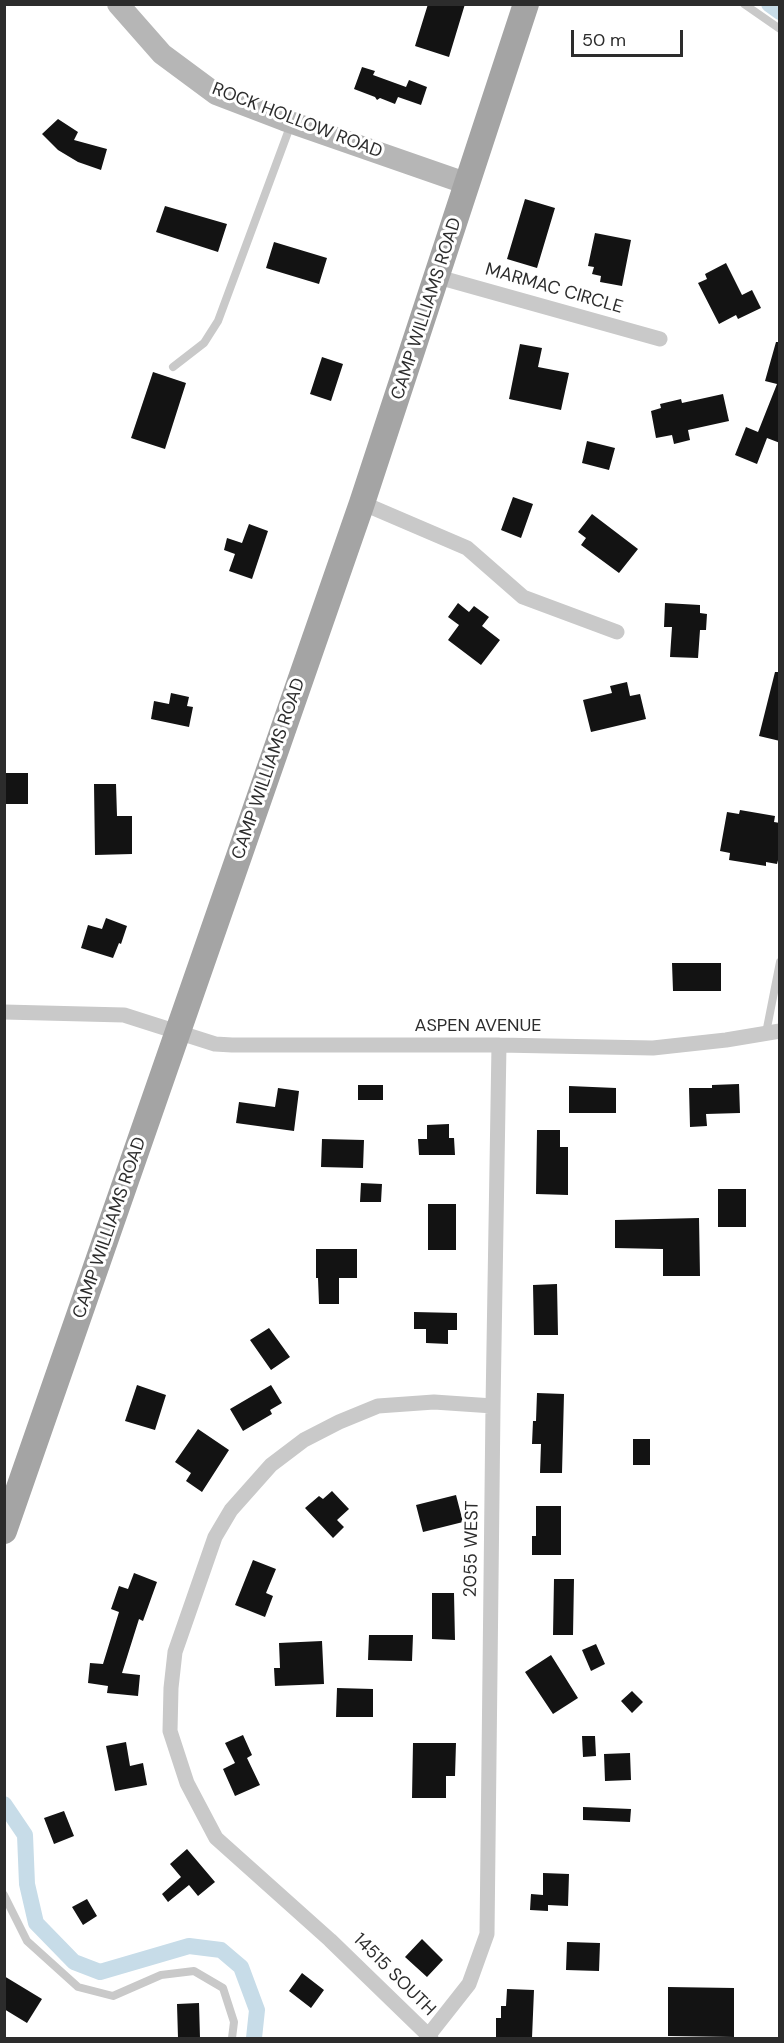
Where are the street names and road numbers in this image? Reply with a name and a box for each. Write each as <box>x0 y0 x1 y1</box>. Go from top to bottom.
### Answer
street label: ROCK HOLLOW ROAD <box>209 79 385 163</box>
street label: CAMP WILLIAMS ROAD <box>387 215 467 403</box>
street label: MARMAC CIRCLE <box>483 259 625 319</box>
street label: CAMP WILLIAMS ROAD <box>228 676 310 862</box>
street label: ASPEN AVENUE <box>414 1015 542 1037</box>
street label: CAMP WILLIAMS ROAD <box>69 1135 151 1321</box>
street label: 2055 WEST <box>460 1500 484 1598</box>
street label: 14515 SOUTH <box>348 1929 440 2021</box>

